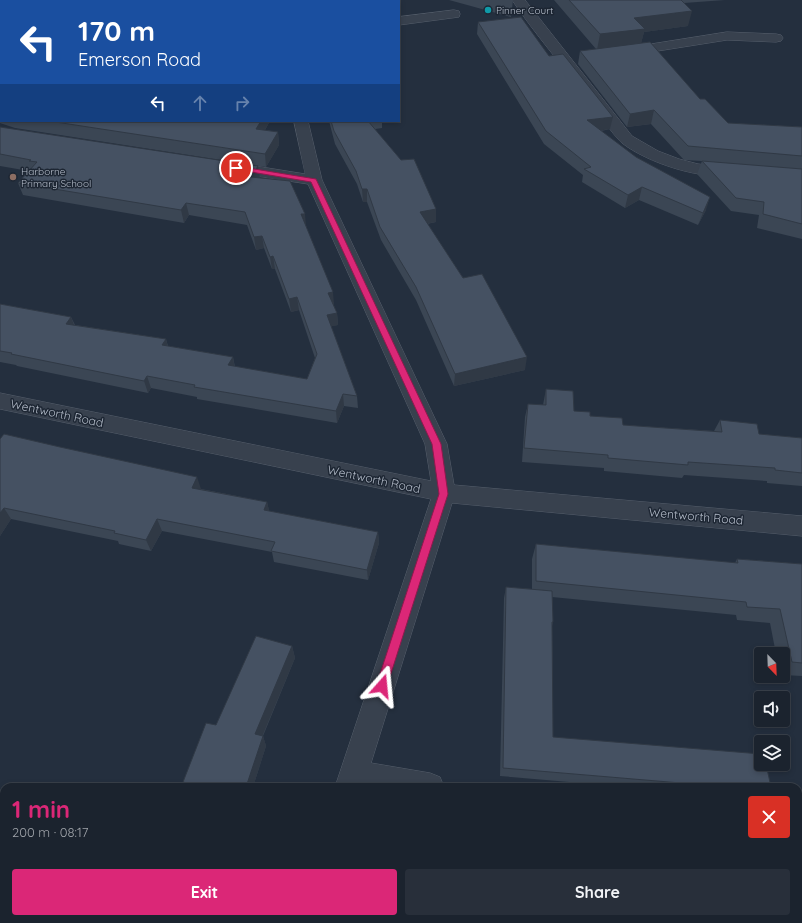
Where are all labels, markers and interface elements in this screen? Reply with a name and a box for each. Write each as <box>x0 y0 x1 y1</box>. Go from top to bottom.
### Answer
place label: Pinner Court <box>496 4 554 17</box>
marker: Pinner Court <box>483 5 493 15</box>
text: 170 m <box>78 13 155 48</box>
icon: left <box>12 16 64 68</box>
text: Emerson Road <box>78 48 201 71</box>
icon: left <box>147 92 169 114</box>
icon: ahead <box>189 92 211 114</box>
icon: right <box>231 92 253 114</box>
pin <box>219 151 253 185</box>
icon: arrive <box>225 157 247 179</box>
place label: Harborne Primary School <box>21 165 91 190</box>
marker: Harborne Primary School <box>8 172 18 182</box>
street label: Wentworth Road <box>9 396 105 430</box>
street label: Wentworth Road <box>326 462 422 496</box>
street label: Wentworth Road <box>648 504 744 528</box>
north arrow <box>754 647 790 683</box>
map controls <box>754 647 790 771</box>
position arrow <box>361 665 403 707</box>
button: sound <box>754 691 790 727</box>
button: layers <box>754 735 790 771</box>
text: 1 min <box>12 794 70 824</box>
button: close <box>748 796 790 838</box>
text: 200 m · 08:17 <box>12 824 88 840</box>
button: Exit <box>12 869 397 915</box>
button: Share <box>405 869 790 915</box>

